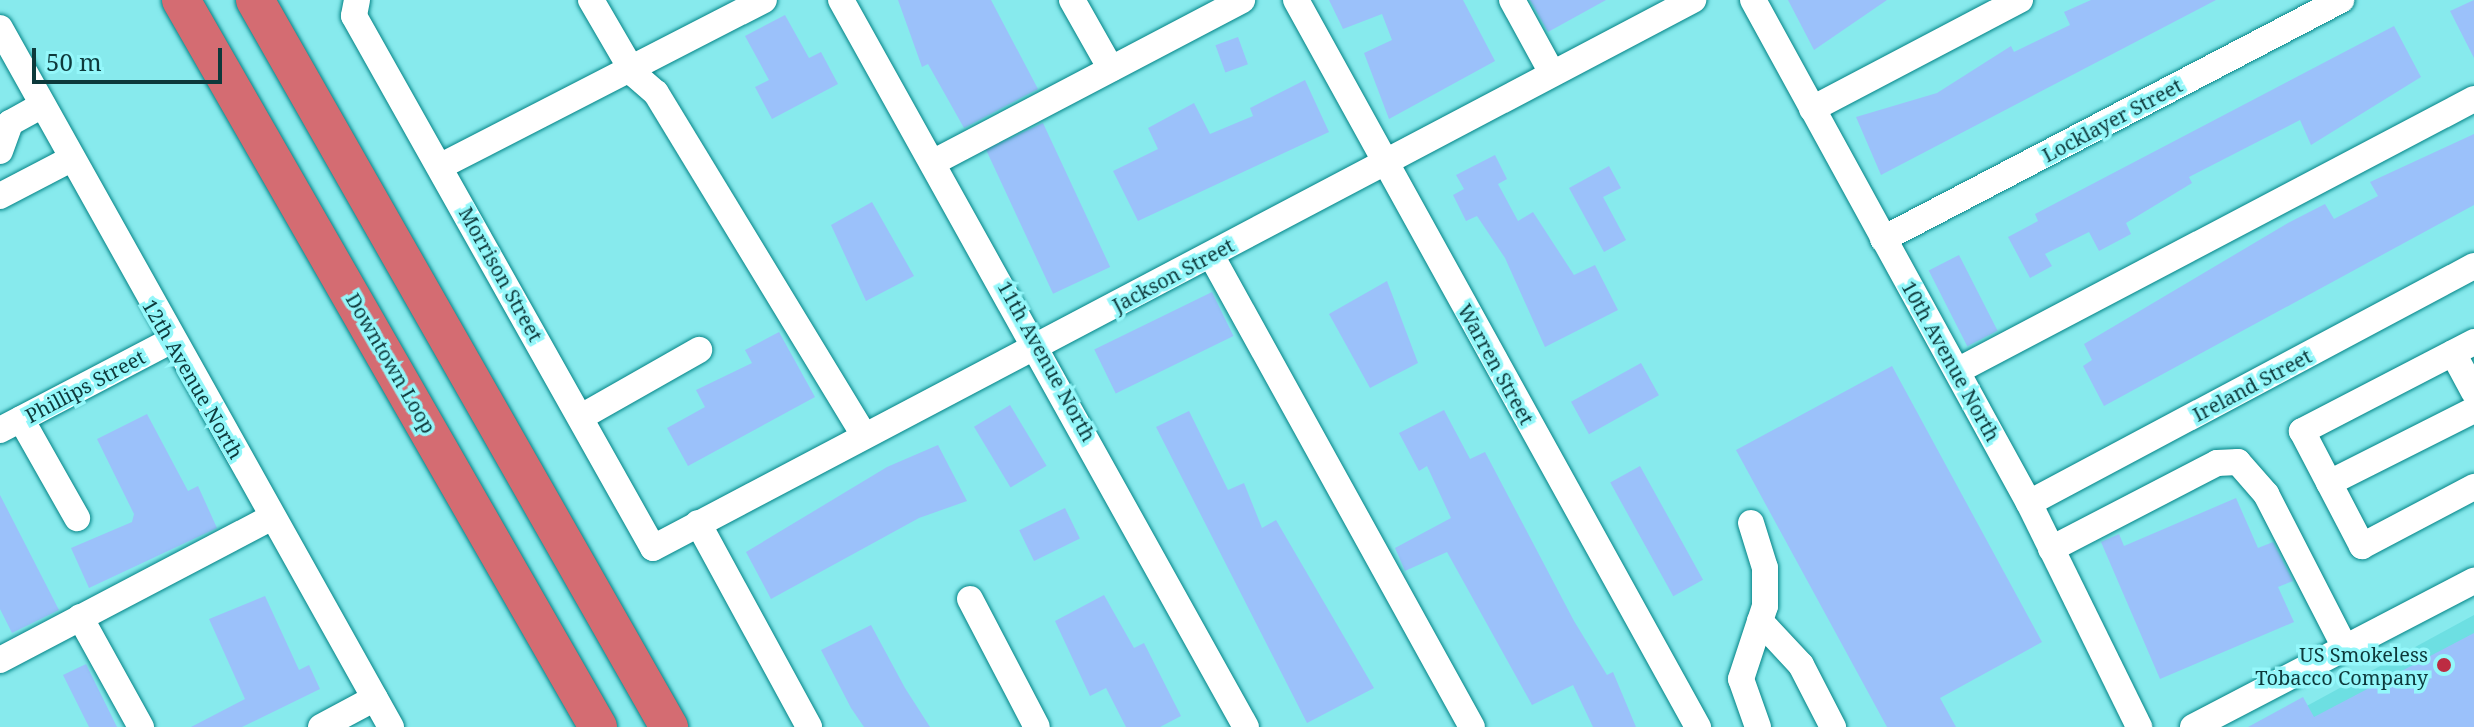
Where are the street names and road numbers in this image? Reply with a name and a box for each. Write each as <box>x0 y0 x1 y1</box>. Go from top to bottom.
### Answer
street label: Locklayer Street <box>2038 73 2186 167</box>
street label: Morrison Street <box>454 203 548 345</box>
street label: Jackson Street <box>1108 233 1238 317</box>
street label: 11th Avenue North <box>993 276 1101 446</box>
street label: 10th Avenue North <box>1897 276 2005 446</box>
street label: Downtown Loop <box>341 289 441 437</box>
street label: 12th Avenue North <box>138 295 248 463</box>
street label: Warren Street <box>1453 299 1539 429</box>
street label: Phillips Street <box>21 344 149 428</box>
street label: Ireland Street <box>2188 344 2316 426</box>

